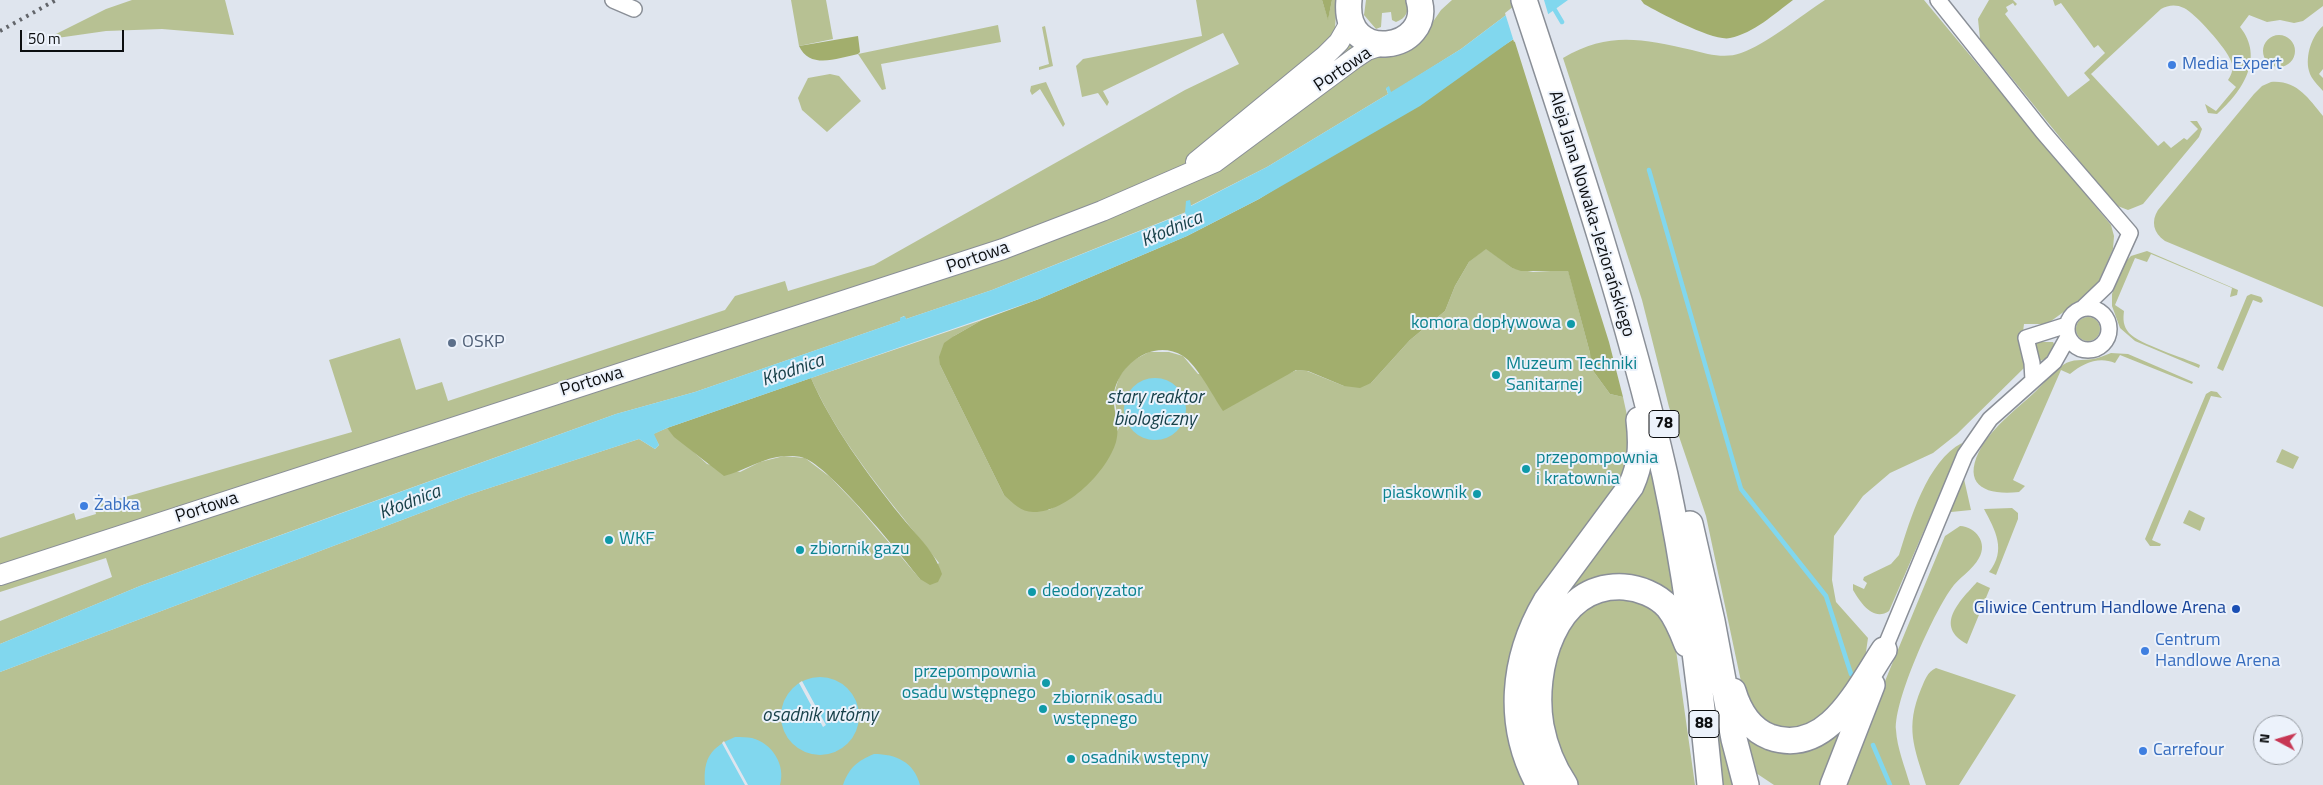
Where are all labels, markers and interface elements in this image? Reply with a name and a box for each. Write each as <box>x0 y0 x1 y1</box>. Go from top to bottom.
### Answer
scale bar <box>22 20 126 52</box>
text: 50 m <box>28 27 61 50</box>
street label: Portowa <box>1310 43 1376 97</box>
place label: Media Expert <box>2182 54 2282 76</box>
marker: Media Expert <box>2166 59 2178 71</box>
street label: Aleja Jana Nowaka-Jeziorańskiego <box>1543 88 1639 340</box>
water label: Kłodnica <box>1138 207 1206 253</box>
street label: Portowa <box>944 237 1012 279</box>
place label: komora dopływowa <box>1411 313 1561 335</box>
marker: komora dopływowa <box>1565 318 1577 330</box>
place label: OSKP <box>462 332 505 354</box>
marker: OSKP <box>446 337 458 349</box>
water label: Kłodnica <box>759 350 827 392</box>
place label: Muzeum Techniki Sanitarnej <box>1506 354 1637 396</box>
street label: Portowa <box>558 362 626 402</box>
marker: Muzeum Techniki Sanitarnej <box>1490 369 1502 381</box>
water label: stary reaktor biologiczny <box>1107 387 1203 431</box>
road number: 78 <box>1649 410 1679 438</box>
place label: przepompownia i kratownia <box>1536 448 1658 490</box>
marker: przepompownia i kratownia <box>1520 463 1532 475</box>
water label: Kłodnica <box>376 481 444 525</box>
place label: piaskownik <box>1382 483 1467 505</box>
street label: Portowa <box>173 488 241 528</box>
marker: piaskownik <box>1471 488 1483 500</box>
place label: Żabka <box>94 495 140 517</box>
marker: Żabka <box>78 500 90 512</box>
place label: WKF <box>619 529 655 551</box>
marker: WKF <box>603 534 615 546</box>
place label: zbiornik gazu <box>810 539 910 561</box>
marker: zbiornik gazu <box>794 544 806 556</box>
place label: deodoryzator <box>1042 581 1143 603</box>
marker: deodoryzator <box>1026 586 1038 598</box>
place label: Gliwice Centrum Handlowe Arena <box>1974 598 2226 620</box>
marker: Gliwice Centrum Handlowe Arena <box>2230 603 2242 615</box>
place label: Centrum Handlowe Arena <box>2155 630 2280 672</box>
marker: Centrum Handlowe Arena <box>2139 645 2151 657</box>
place label: przepompownia osadu wstępnego <box>902 662 1036 704</box>
marker: przepompownia osadu wstępnego <box>1040 677 1052 689</box>
place label: zbiornik osadu wstępnego <box>1053 688 1162 731</box>
marker: zbiornik osadu wstępnego <box>1037 703 1049 715</box>
water label: osadnik wtórny <box>762 705 878 727</box>
road number: 88 <box>1689 711 1719 738</box>
north arrow <box>2253 715 2303 765</box>
text: N <box>2253 733 2275 744</box>
place label: Carrefour <box>2153 740 2224 762</box>
marker: Carrefour <box>2137 745 2149 757</box>
place label: osadnik wstępny <box>1081 748 1209 770</box>
marker: osadnik wstępny <box>1065 753 1077 765</box>

